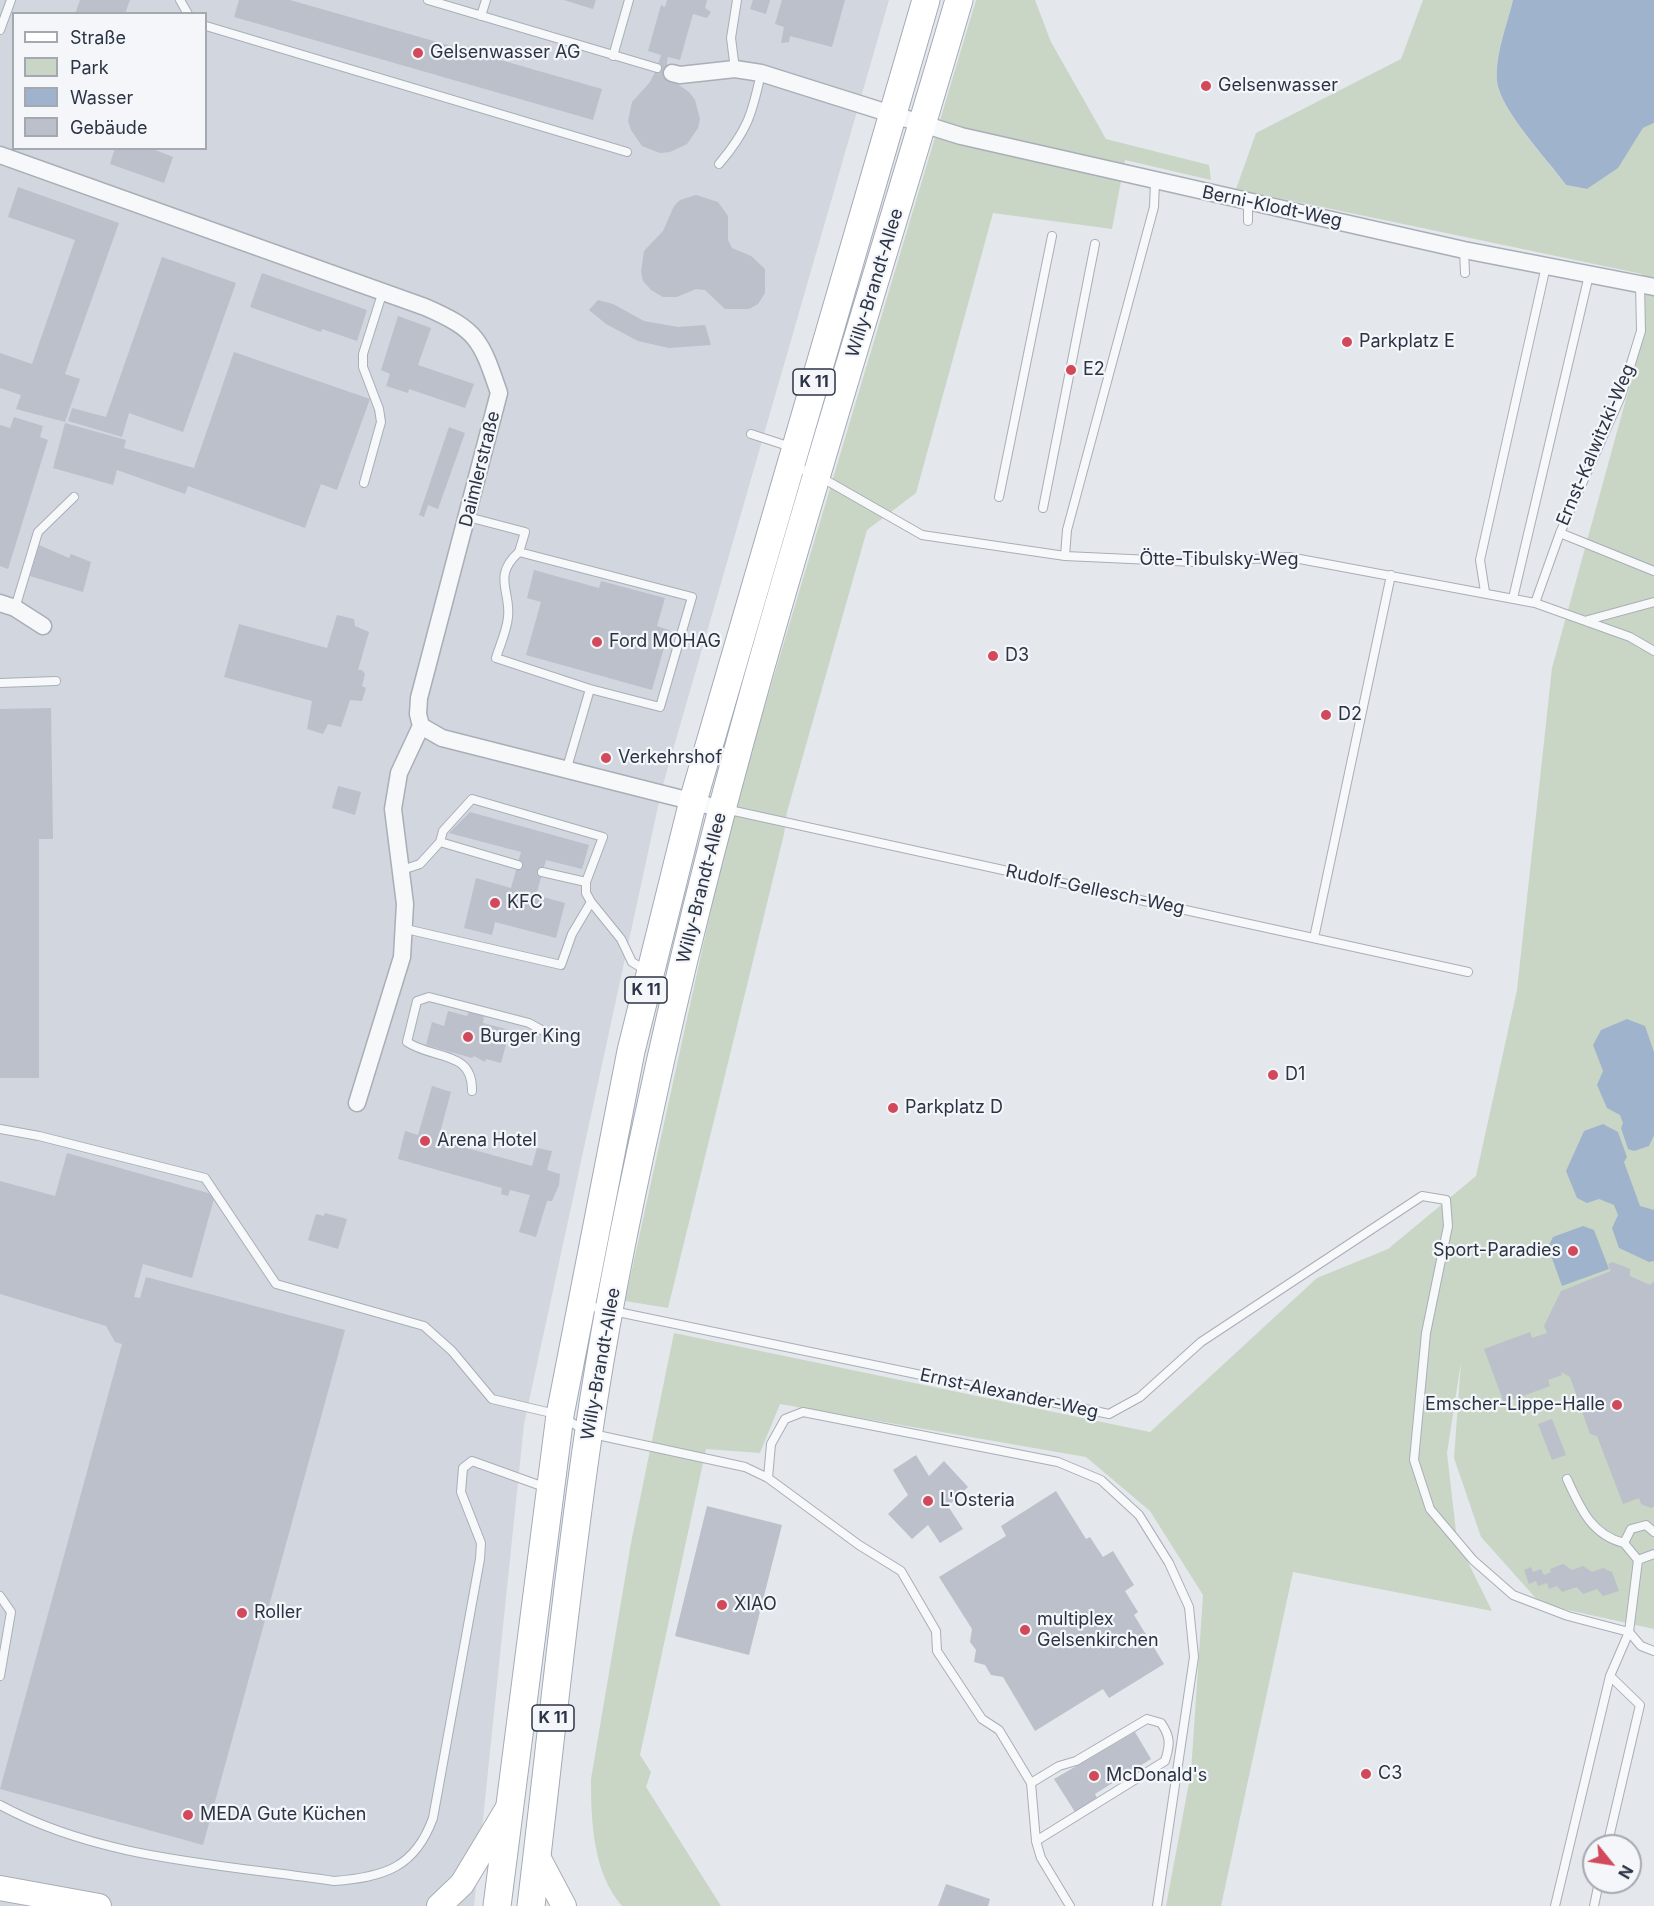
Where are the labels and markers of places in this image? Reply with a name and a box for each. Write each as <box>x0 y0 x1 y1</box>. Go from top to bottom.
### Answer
place label: Gelsenwasser AG <box>430 42 580 64</box>
marker: Gelsenwasser AG <box>411 46 425 60</box>
place label: Gelsenwasser <box>1218 75 1338 97</box>
marker: Gelsenwasser <box>1199 79 1213 93</box>
place label: Parkplatz E <box>1359 331 1455 353</box>
marker: Parkplatz E <box>1340 335 1354 349</box>
place label: E2 <box>1083 359 1105 381</box>
marker: E2 <box>1064 363 1078 377</box>
place label: Ford MOHAG <box>609 631 721 653</box>
marker: Ford MOHAG <box>590 635 604 649</box>
place label: D3 <box>1005 645 1029 667</box>
marker: D3 <box>986 649 1000 663</box>
place label: D2 <box>1338 704 1362 726</box>
marker: D2 <box>1319 708 1333 722</box>
place label: Verkehrshof <box>618 747 722 769</box>
marker: Verkehrshof <box>599 751 613 765</box>
place label: KFC <box>507 892 543 914</box>
marker: KFC <box>488 896 502 910</box>
place label: Burger King <box>480 1026 581 1048</box>
marker: Burger King <box>461 1030 475 1044</box>
place label: D1 <box>1285 1064 1305 1086</box>
marker: D1 <box>1266 1068 1280 1082</box>
place label: Parkplatz D <box>905 1097 1003 1119</box>
marker: Parkplatz D <box>886 1101 900 1115</box>
place label: Arena Hotel <box>437 1130 537 1152</box>
marker: Arena Hotel <box>418 1134 432 1148</box>
place label: Sport-Paradies <box>1433 1240 1561 1262</box>
marker: Sport-Paradies <box>1566 1244 1580 1258</box>
place label: Emscher-Lippe-Halle <box>1425 1394 1605 1416</box>
marker: Emscher-Lippe-Halle <box>1610 1398 1624 1412</box>
place label: L'Osteria <box>940 1490 1015 1512</box>
marker: L'Osteria <box>921 1494 935 1508</box>
place label: XIAO <box>734 1594 777 1616</box>
marker: XIAO <box>715 1598 729 1612</box>
place label: Roller <box>254 1602 302 1624</box>
marker: Roller <box>235 1606 249 1620</box>
place label: multiplex Gelsenkirchen <box>1037 1609 1159 1652</box>
marker: multiplex Gelsenkirchen <box>1018 1623 1032 1637</box>
place label: C3 <box>1378 1763 1402 1785</box>
place label: McDonald's <box>1106 1765 1207 1787</box>
marker: C3 <box>1359 1767 1373 1781</box>
marker: McDonald's <box>1087 1769 1101 1783</box>
place label: MEDA Gute Küchen <box>200 1804 366 1826</box>
marker: MEDA Gute Küchen <box>181 1808 195 1822</box>

